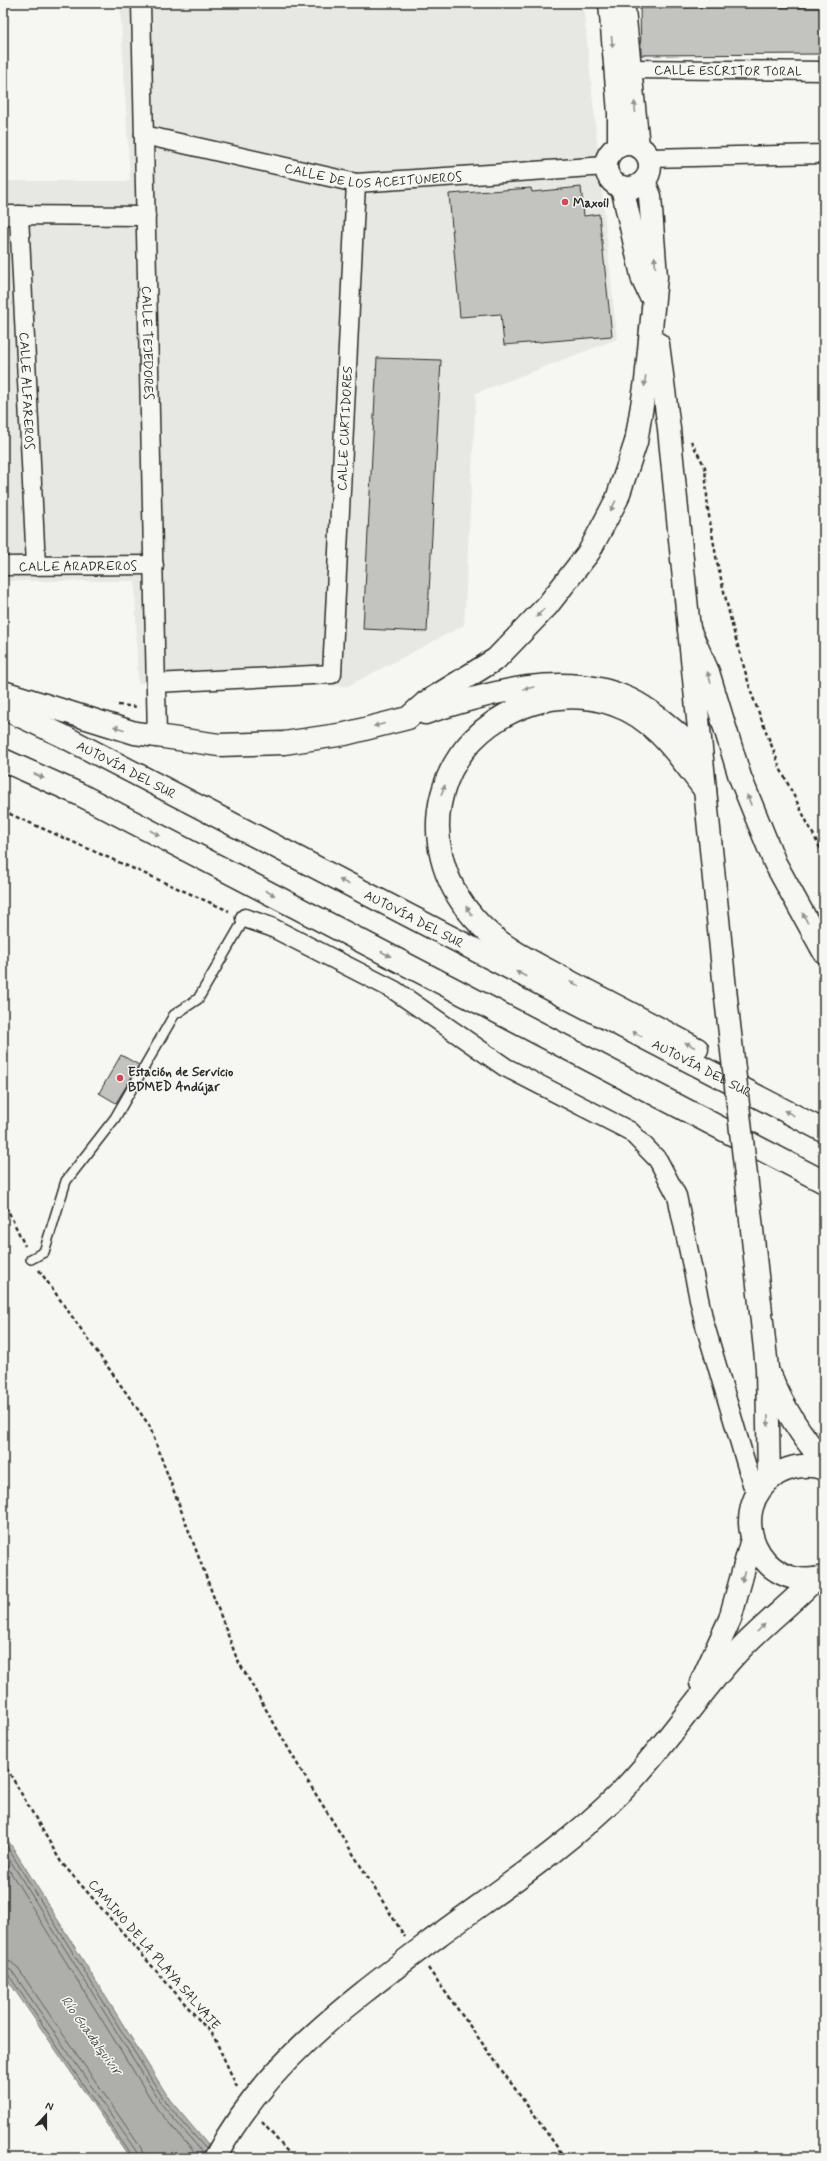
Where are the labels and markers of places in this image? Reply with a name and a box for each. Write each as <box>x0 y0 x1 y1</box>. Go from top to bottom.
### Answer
place label: Maxoil <box>573 195 609 212</box>
marker: Maxoil <box>560 197 570 207</box>
place label: Estación de Servicio BDMED Andújar <box>128 1064 234 1096</box>
marker: Estación de Servicio BDMED Andújar <box>115 1073 125 1083</box>

